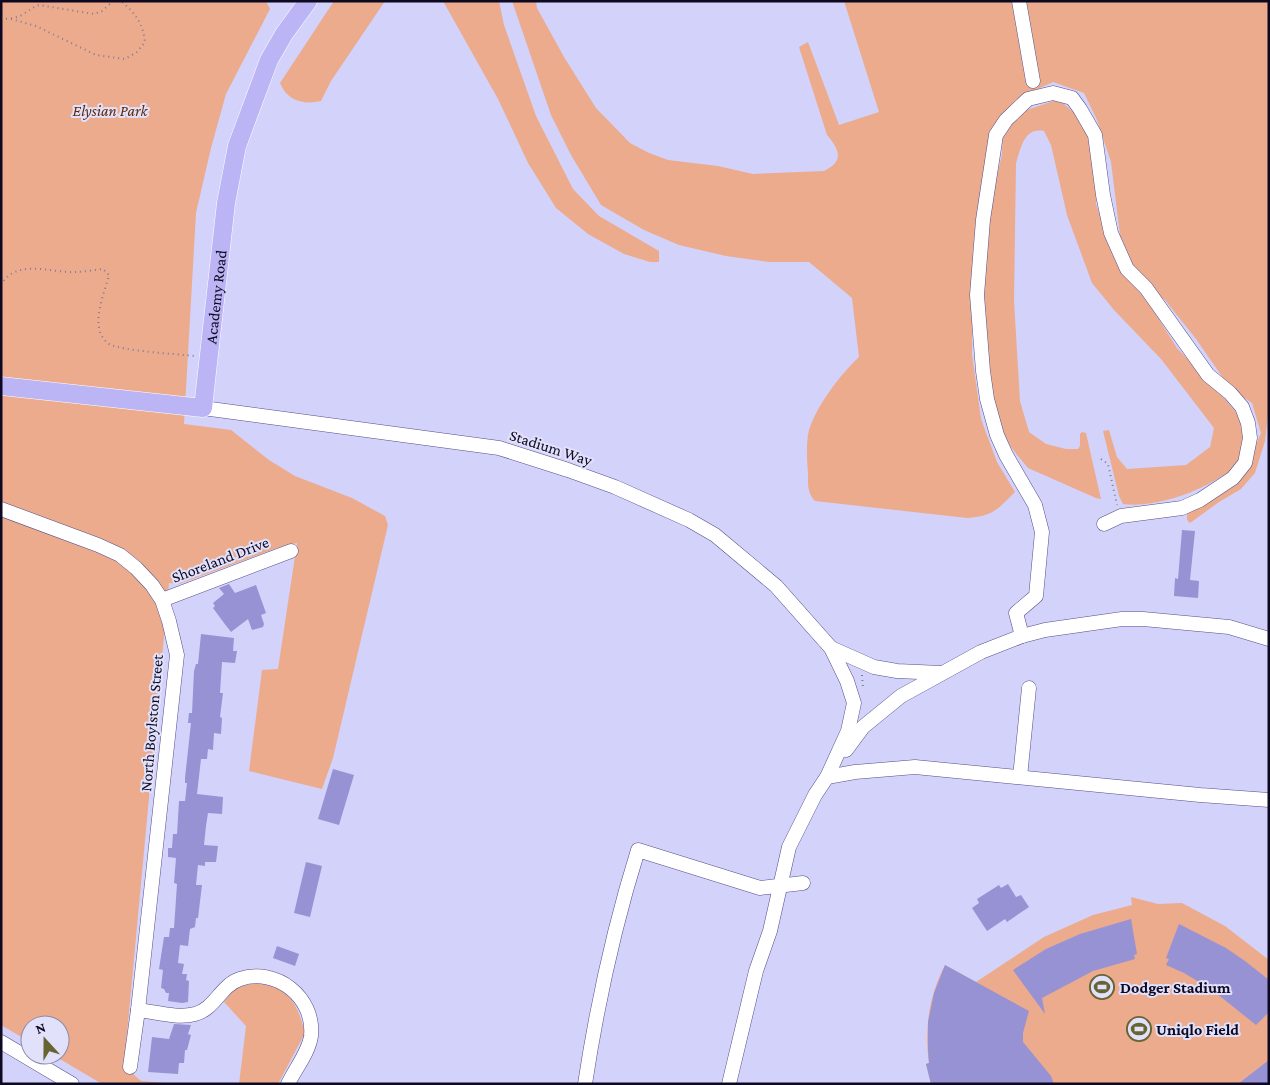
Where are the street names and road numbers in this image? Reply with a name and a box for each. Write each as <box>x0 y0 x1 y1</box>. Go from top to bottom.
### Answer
street label: Academy Road <box>202 249 230 345</box>
street label: Stadium Way <box>507 426 595 470</box>
street label: Shoreland Drive <box>169 533 271 586</box>
street label: North Boylston Street <box>137 653 167 792</box>

